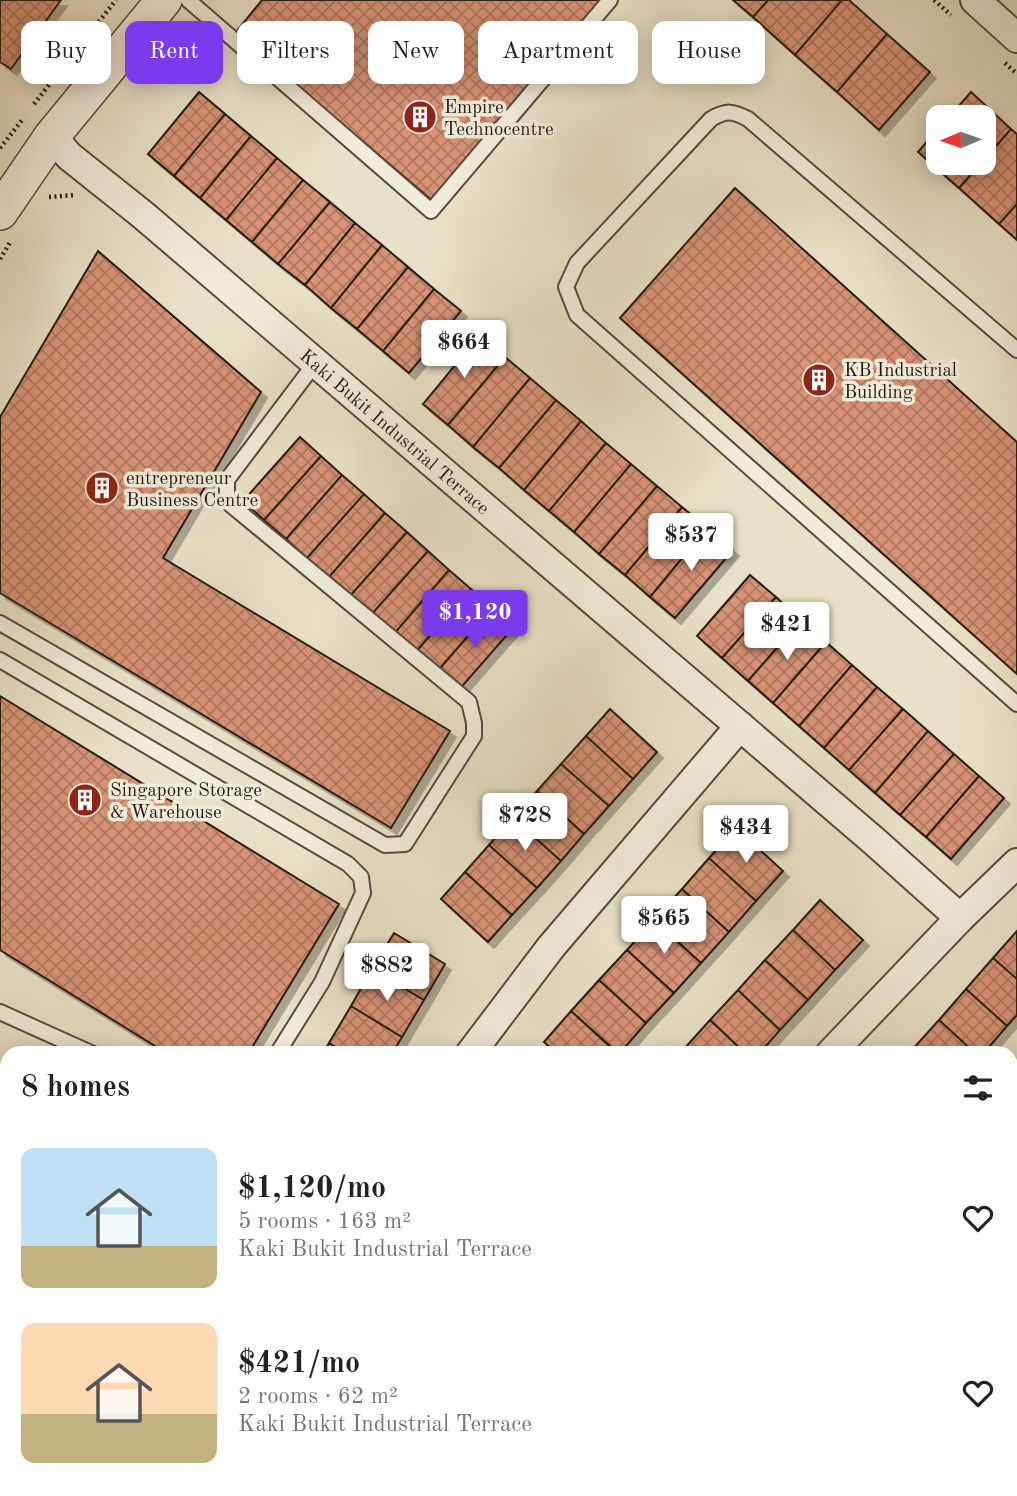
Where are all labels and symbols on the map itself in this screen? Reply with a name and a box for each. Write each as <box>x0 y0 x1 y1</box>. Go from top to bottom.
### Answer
building icon: Empire Technocentre <box>401 98 439 136</box>
place label: Empire Technocentre <box>444 99 554 140</box>
north arrow <box>926 105 996 175</box>
pin: $664 <box>423 320 505 380</box>
street label: Kaki Bukit Industrial Terrace <box>295 347 492 519</box>
building icon: KB Industrial Building <box>800 361 838 399</box>
place label: KB Industrial Building <box>844 362 957 403</box>
building icon: entrepreneur Business Centre <box>83 469 121 507</box>
place label: entrepreneur Business Centre <box>126 470 258 511</box>
pin: $537 <box>650 514 732 573</box>
pin: $1,120 <box>418 590 532 650</box>
pin: $421 <box>746 602 828 662</box>
building icon: Singapore Storage & Warehouse <box>66 781 104 819</box>
place label: Singapore Storage & Warehouse <box>110 782 262 823</box>
pin: $728 <box>484 794 566 853</box>
pin: $434 <box>705 806 787 865</box>
pin: $565 <box>623 897 705 956</box>
pin: $882 <box>346 944 428 1003</box>

